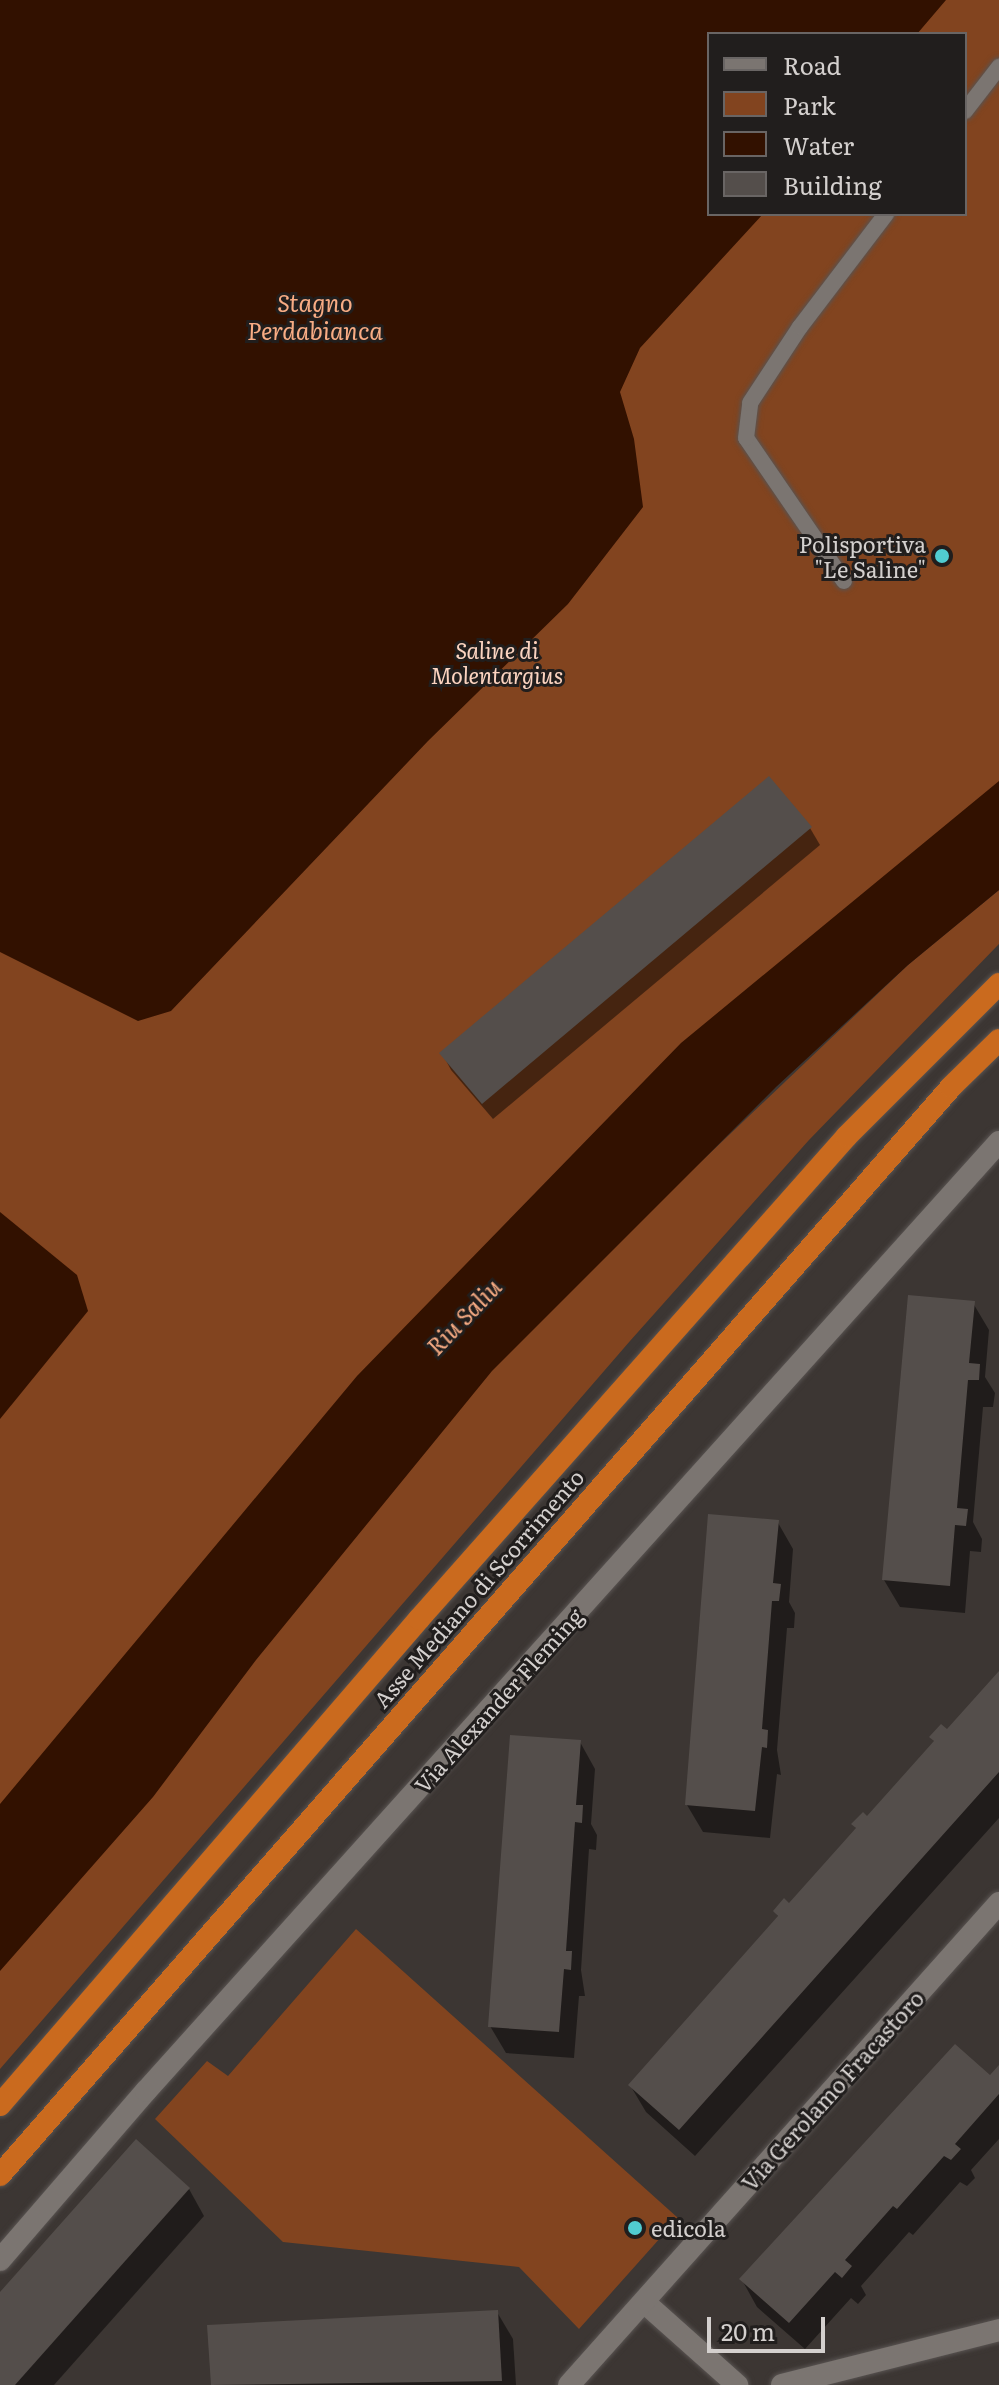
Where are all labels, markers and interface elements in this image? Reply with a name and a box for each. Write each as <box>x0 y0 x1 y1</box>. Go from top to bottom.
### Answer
legend <box>707 32 967 216</box>
text: Road <box>783 47 841 82</box>
text: Park <box>783 87 836 122</box>
text: Water <box>783 127 854 162</box>
text: Building <box>783 167 882 202</box>
water label: Stagno Perdabianca <box>247 288 383 344</box>
place label: Polisportiva "Le Saline" <box>799 530 926 582</box>
marker: Polisportiva "Le Saline" <box>933 547 951 565</box>
park label: Saline di Molentargius <box>431 636 563 688</box>
water label: Riu Saliu <box>420 1272 506 1360</box>
street label: Asse Mediano di Scorrimento <box>367 1463 589 1713</box>
street label: Via Alexander Fleming <box>408 1602 588 1798</box>
street label: Via Gerolamo Fracastoro <box>735 1985 929 2195</box>
place label: edicola <box>651 2215 726 2241</box>
marker: edicola <box>626 2219 644 2237</box>
scale bar <box>711 2301 829 2351</box>
text: 20 m <box>721 2313 775 2348</box>

